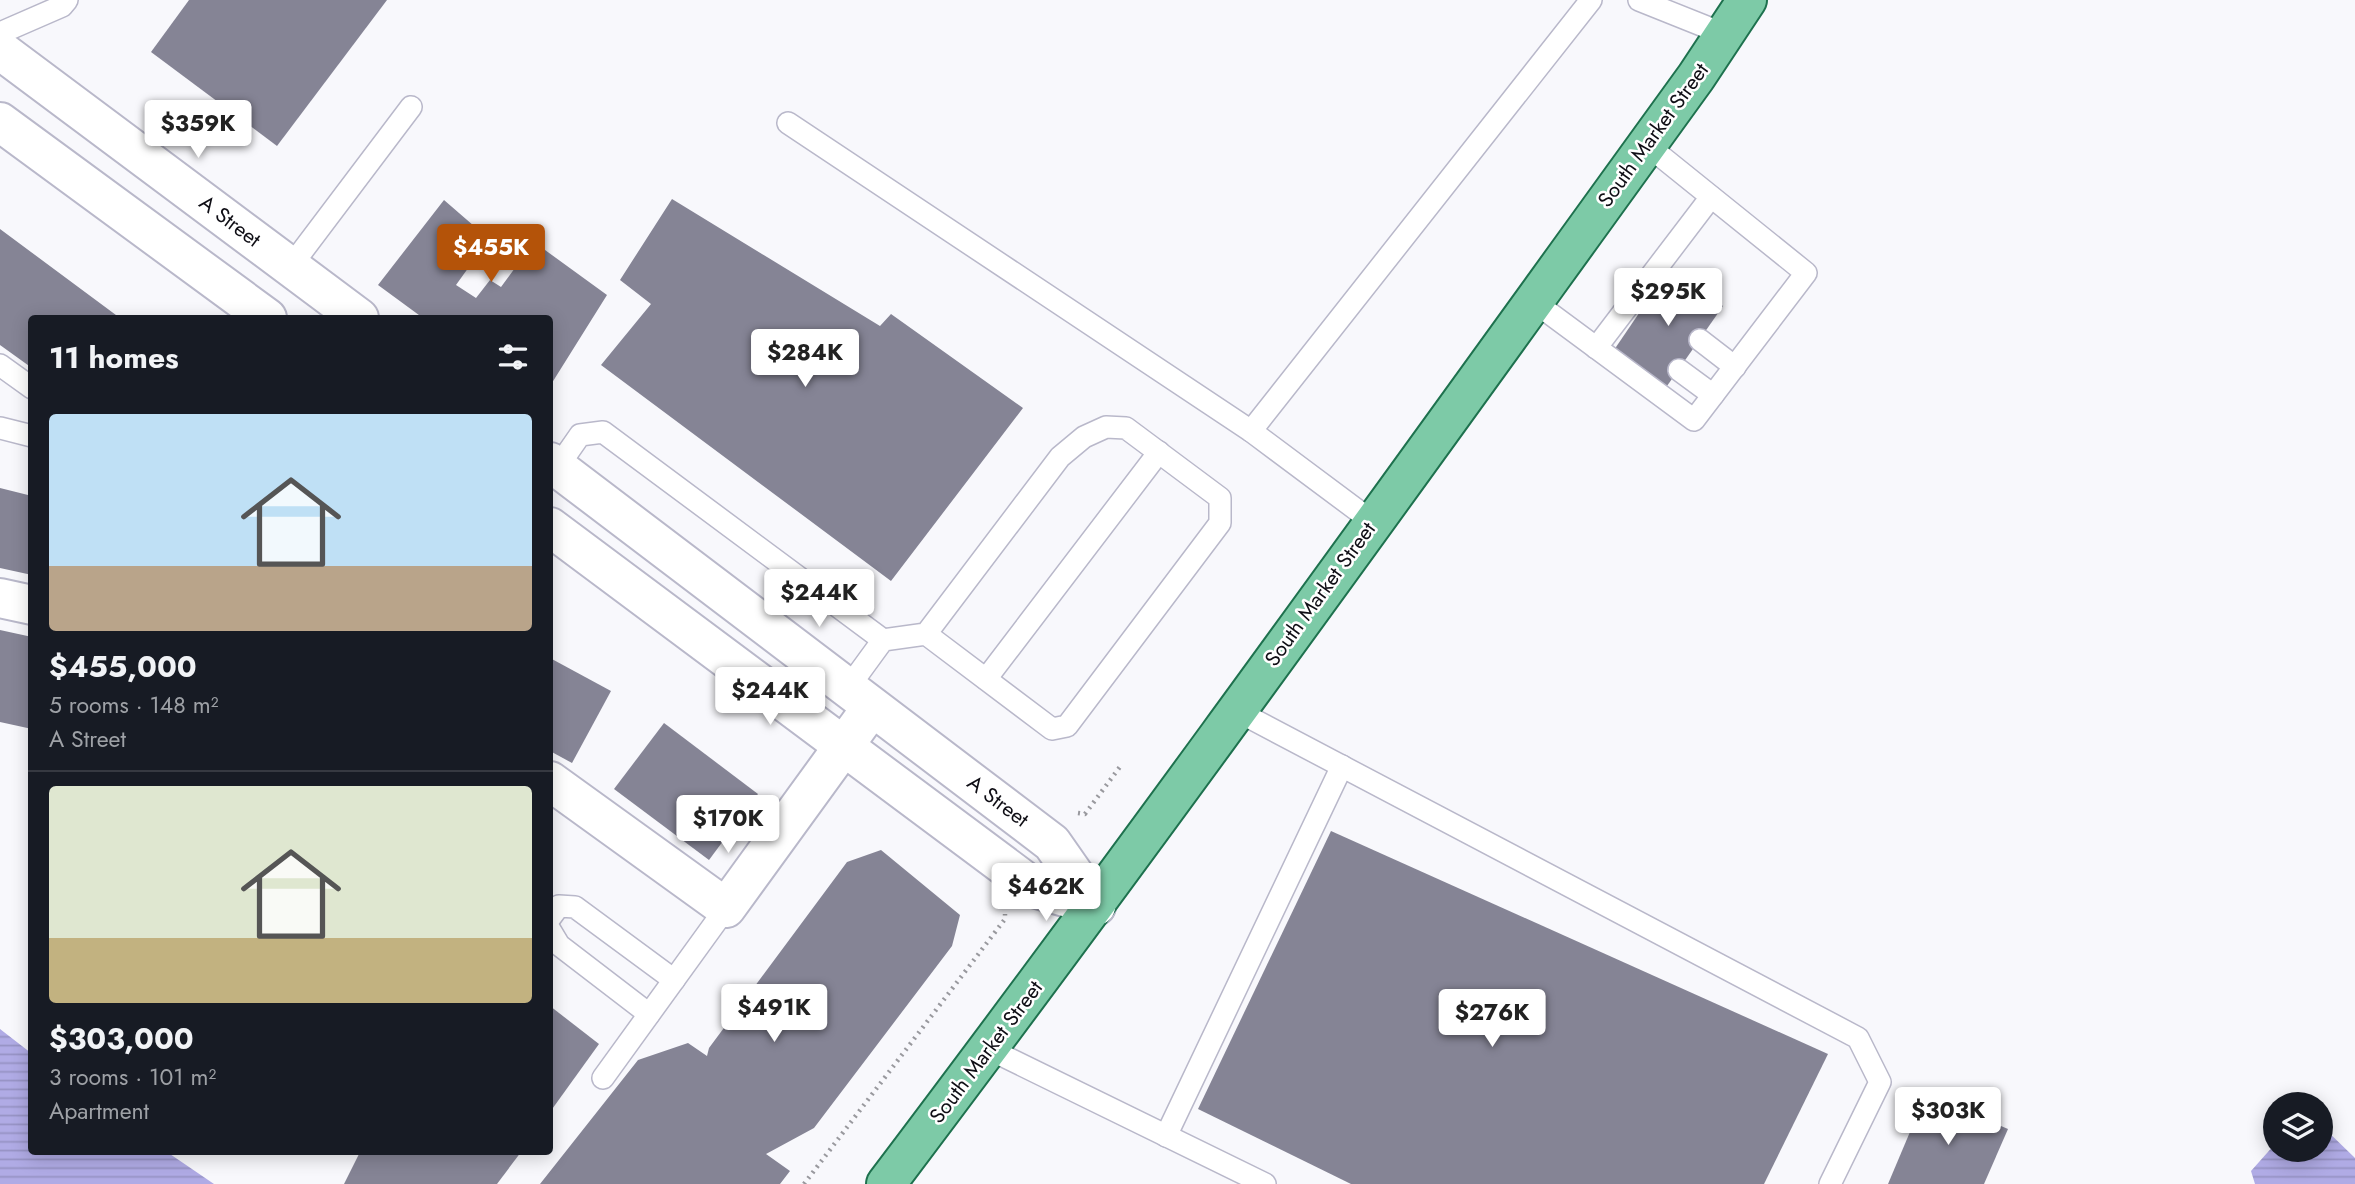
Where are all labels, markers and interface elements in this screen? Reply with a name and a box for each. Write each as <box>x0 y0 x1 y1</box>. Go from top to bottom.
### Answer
street label: South Market Street <box>1590 57 1716 213</box>
pin: $359K <box>149 100 247 160</box>
text: $359K <box>161 106 235 140</box>
street label: A Street <box>193 188 267 254</box>
pin: $455K <box>442 224 540 284</box>
text: $455K <box>453 230 529 264</box>
pin: $295K <box>1619 268 1717 328</box>
text: $295K <box>1630 274 1706 308</box>
pin: $284K <box>756 330 854 389</box>
text: $284K <box>767 335 843 369</box>
text: 11 homes <box>49 336 179 379</box>
icon: filters <box>494 338 532 376</box>
icon: home <box>228 459 354 585</box>
street label: South Market Street <box>1257 516 1383 672</box>
pin: $244K <box>770 570 868 629</box>
text: $244K <box>780 575 858 609</box>
text: $455,000 <box>49 645 197 688</box>
pin: $244K <box>721 668 819 727</box>
text: $244K <box>731 673 809 707</box>
text: 5 rooms · 148 m² <box>49 688 219 722</box>
text: A Street <box>49 722 126 756</box>
street label: A Street <box>961 768 1035 834</box>
pin: $170K <box>679 796 777 855</box>
text: $170K <box>692 801 764 835</box>
icon: home <box>228 831 354 957</box>
pin: $462K <box>997 864 1095 923</box>
text: $462K <box>1008 869 1084 903</box>
street label: South Market Street <box>922 974 1050 1130</box>
pin: $491K <box>725 984 823 1044</box>
text: $491K <box>737 990 811 1024</box>
pin: $276K <box>1443 990 1541 1049</box>
text: $276K <box>1455 995 1529 1029</box>
text: $303,000 <box>49 1017 194 1060</box>
text: 3 rooms · 101 m² <box>49 1060 216 1094</box>
pin: $303K <box>1899 1088 1997 1147</box>
map controls <box>2263 1092 2333 1162</box>
button: layers <box>2263 1092 2333 1162</box>
text: $303K <box>1911 1093 1985 1127</box>
text: Apartment <box>49 1094 149 1128</box>

